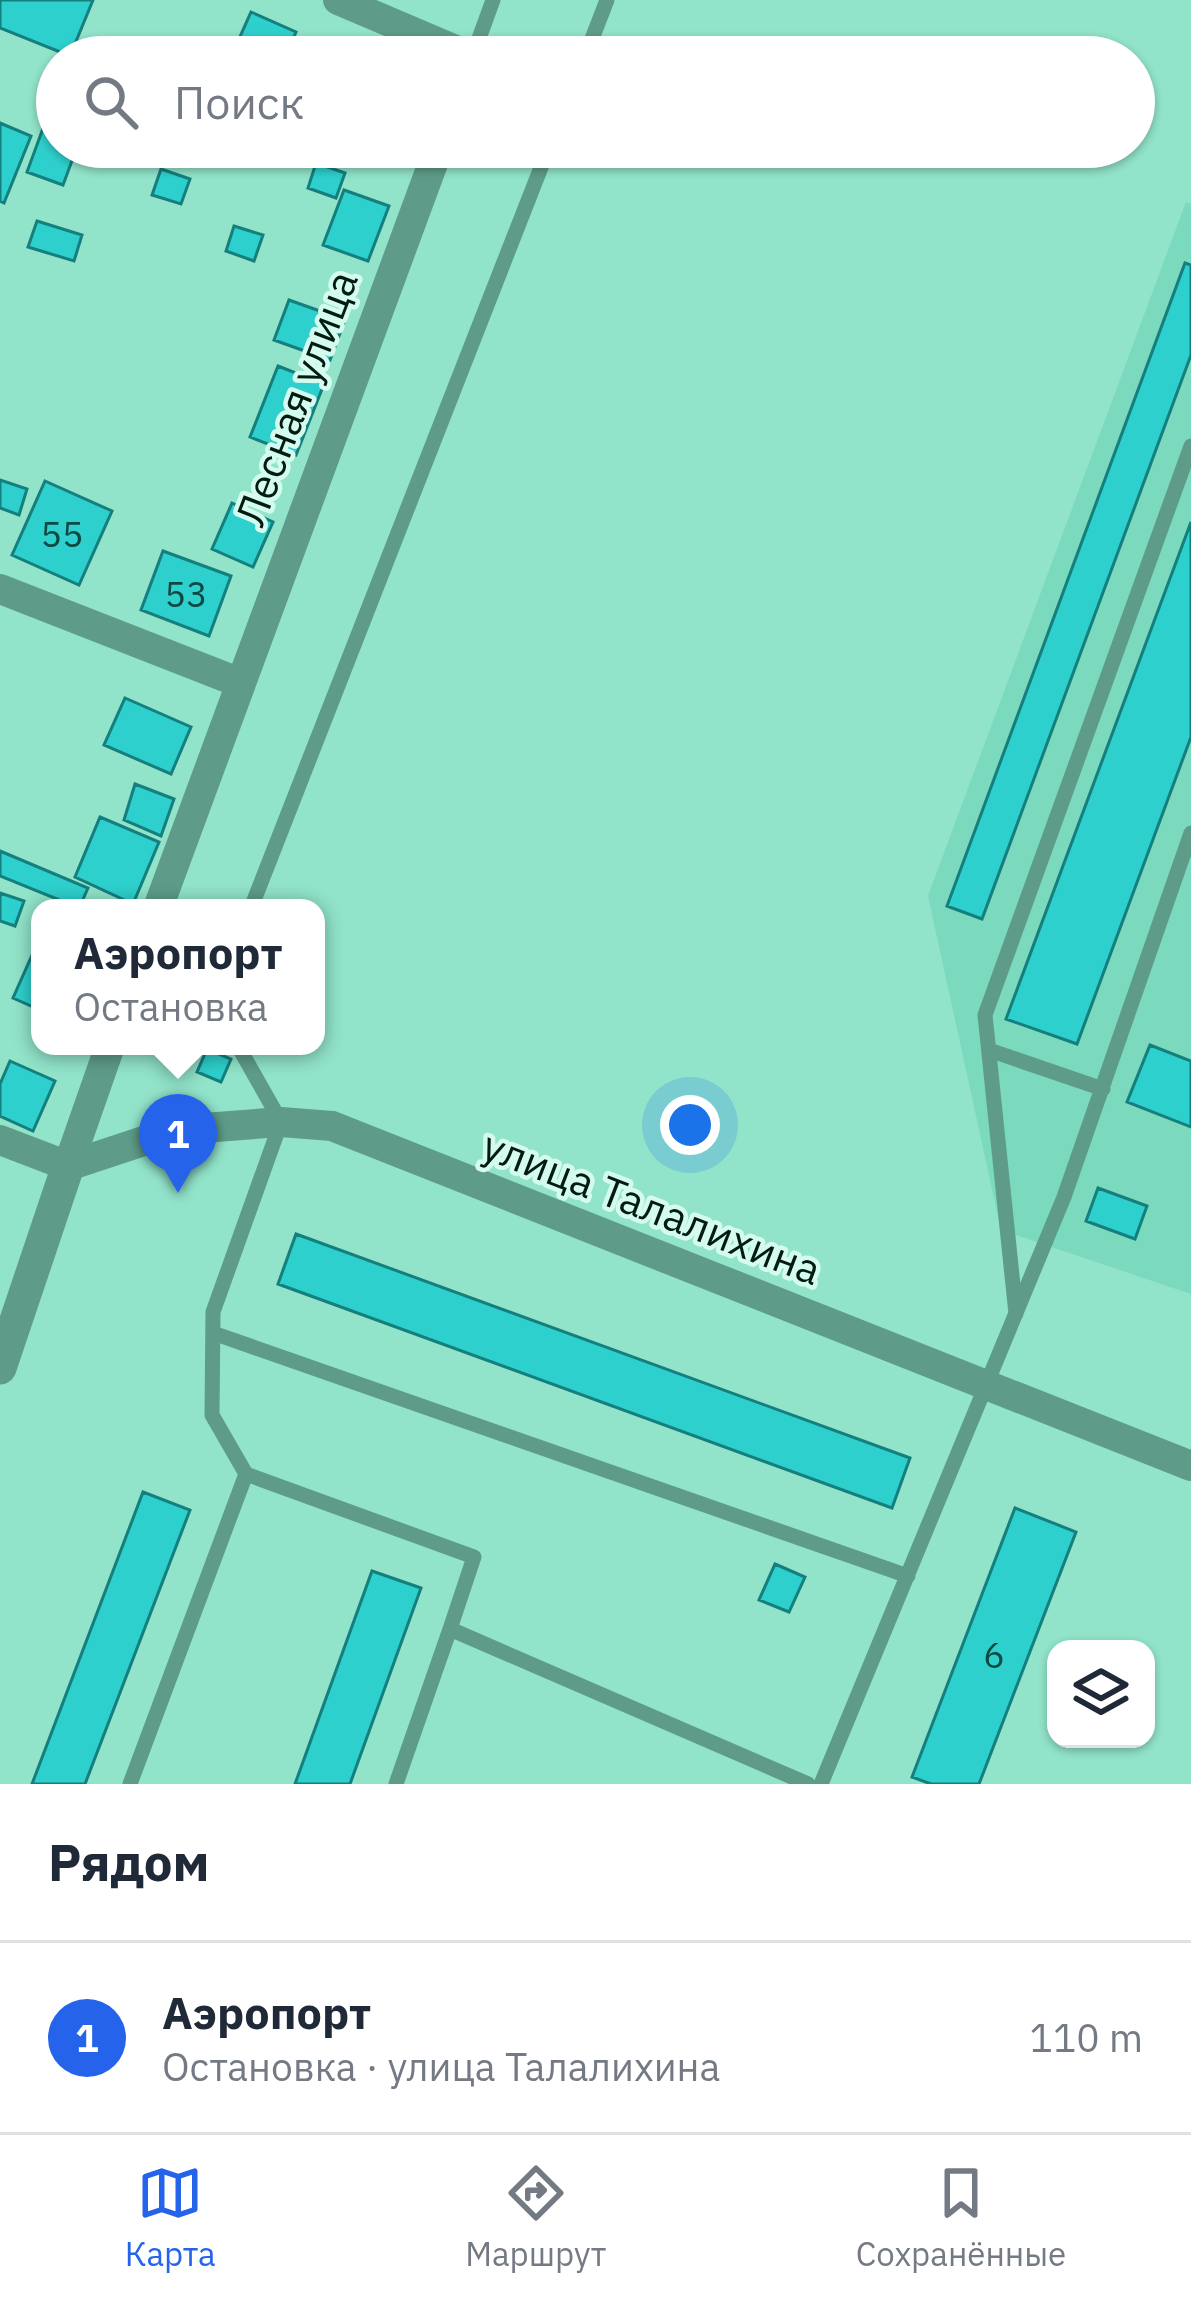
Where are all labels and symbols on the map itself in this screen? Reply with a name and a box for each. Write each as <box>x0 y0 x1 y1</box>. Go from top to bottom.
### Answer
street label: Лесная улица <box>222 263 370 533</box>
house number: 55 <box>40 510 84 557</box>
house number: 53 <box>164 570 208 617</box>
pin: 1 <box>139 1094 217 1193</box>
your location <box>660 1095 720 1155</box>
street label: улица Талалихина <box>475 1117 829 1297</box>
house number: 6 <box>983 1631 1005 1678</box>

